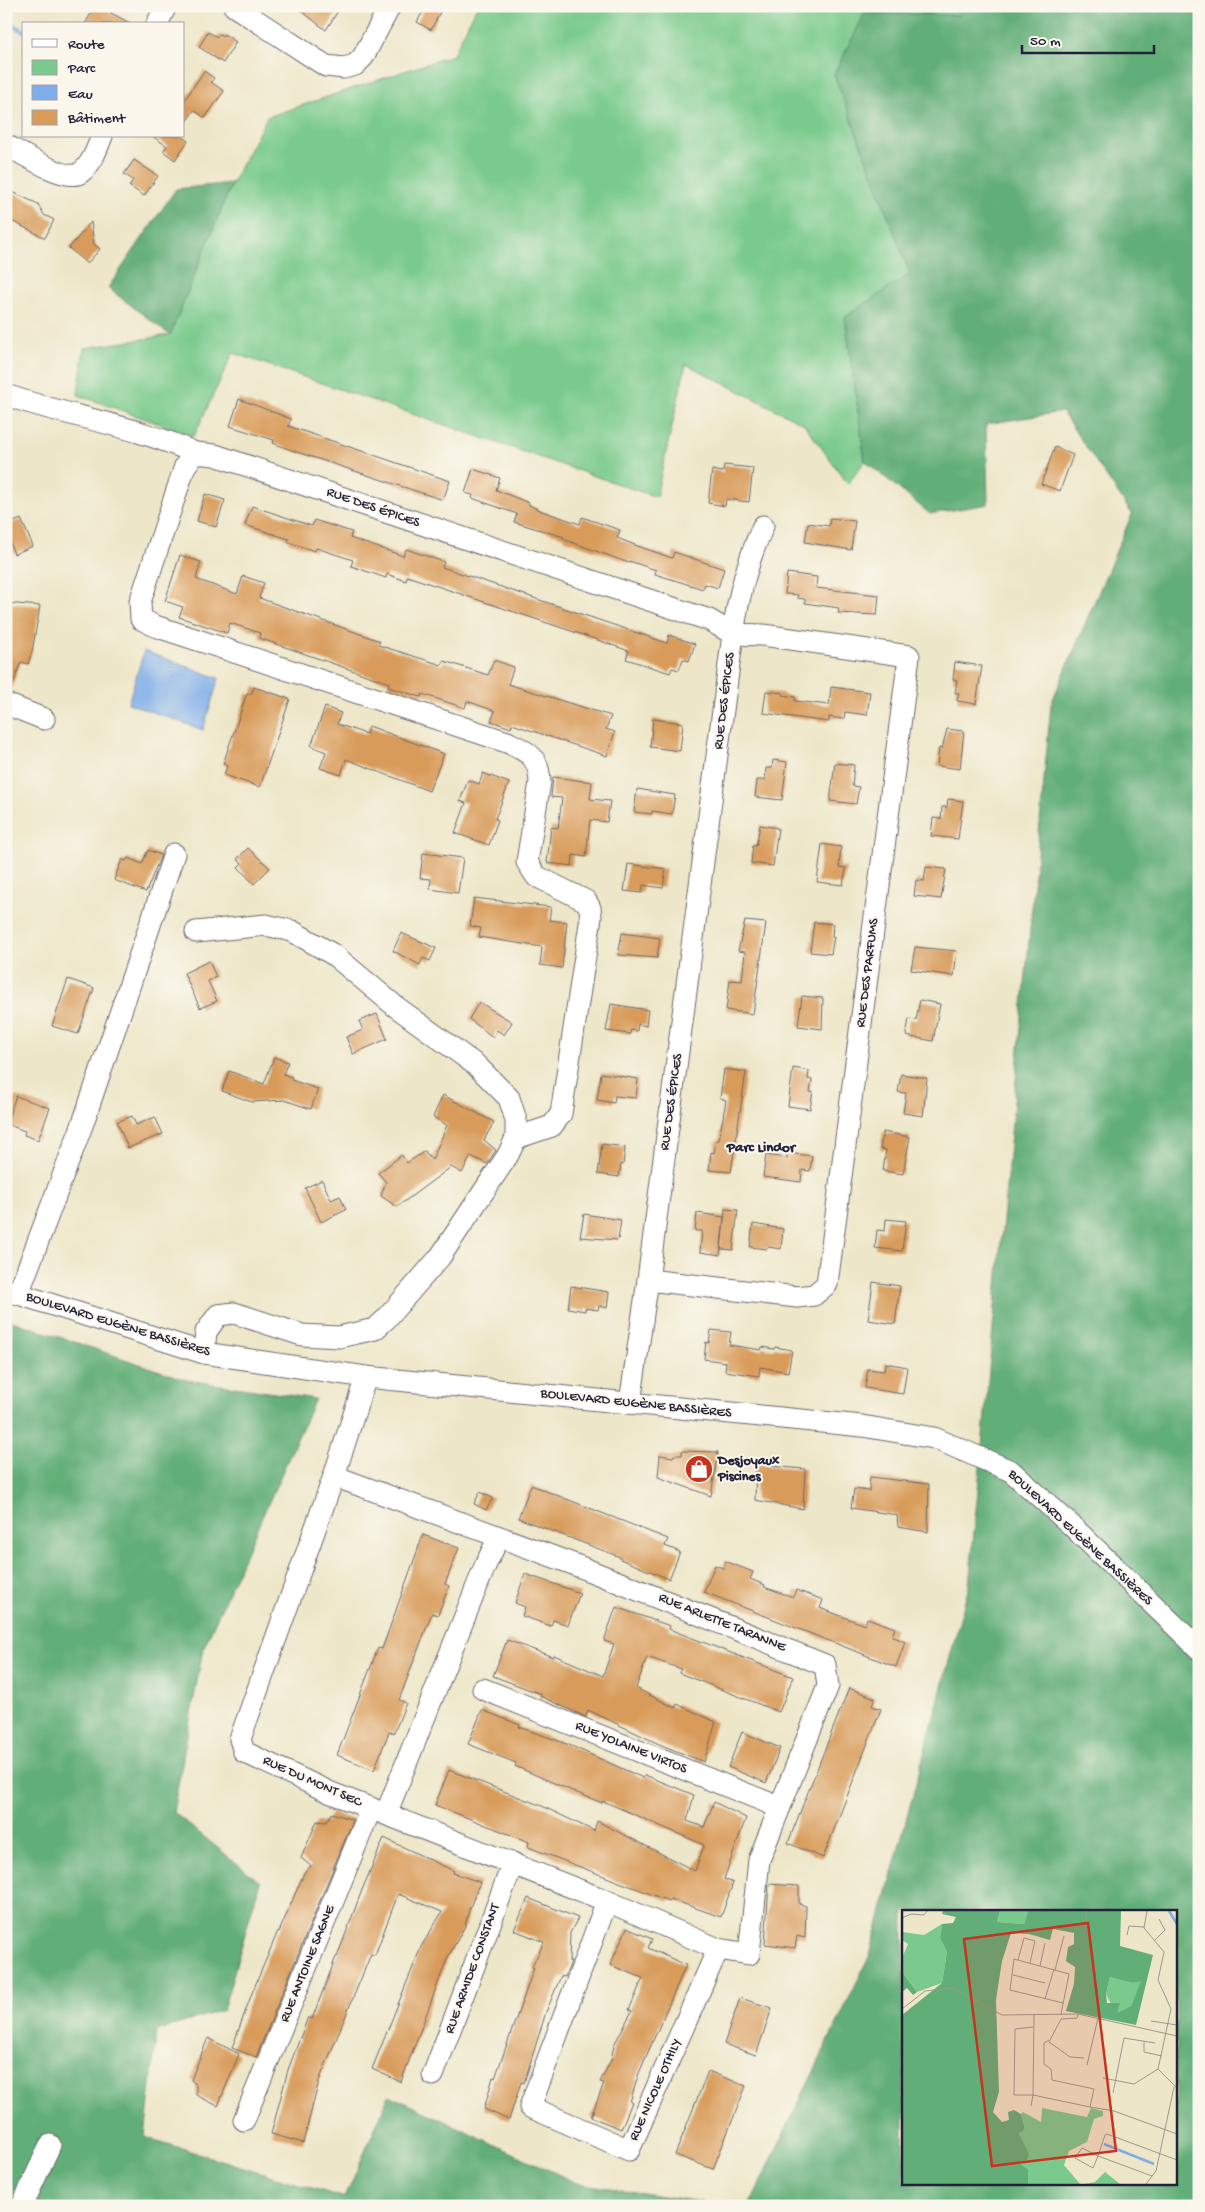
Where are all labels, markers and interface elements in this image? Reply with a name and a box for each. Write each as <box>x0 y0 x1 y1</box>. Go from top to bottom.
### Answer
legend <box>22 22 185 138</box>
scale bar <box>1022 22 1155 54</box>
text: 50 m <box>1030 33 1061 51</box>
text: Route <box>68 36 105 54</box>
text: Parc <box>67 60 96 78</box>
text: Eau <box>68 86 93 104</box>
text: Bâtiment <box>67 110 127 128</box>
street label: RUE DES ÉPICES <box>324 484 422 532</box>
street label: RUE DES ÉPICES <box>711 651 739 751</box>
street label: RUE DES PARFUMS <box>853 917 883 1029</box>
street label: RUE DES ÉPICES <box>657 1052 687 1152</box>
district label: Parc Lindor <box>726 1139 797 1157</box>
street label: BOULEVARD EUGÈNE BASSIÈRES <box>23 1289 213 1361</box>
street label: BOULEVARD EUGÈNE BASSIÈRES <box>539 1385 733 1423</box>
place label: Desjoyaux Piscines <box>716 1453 780 1486</box>
shop icon: Desjoyaux Piscines <box>684 1454 714 1484</box>
street label: BOULEVARD EUGÈNE BASSIÈRES <box>1003 1466 1156 1610</box>
street label: RUE ARLETTE TARANNE <box>656 1590 789 1657</box>
street label: RUE YOLAINE VIRTOS <box>573 1718 690 1778</box>
street label: RUE DU MONT SEC <box>260 1753 366 1812</box>
street label: RUE ARMIDE CONSTANT <box>442 1901 505 2036</box>
street label: RUE ANTOINE SAGNE <box>277 1902 340 2025</box>
inset map <box>902 1910 1178 2184</box>
street label: RUE NICOLE OTHILY <box>626 2036 686 2144</box>

